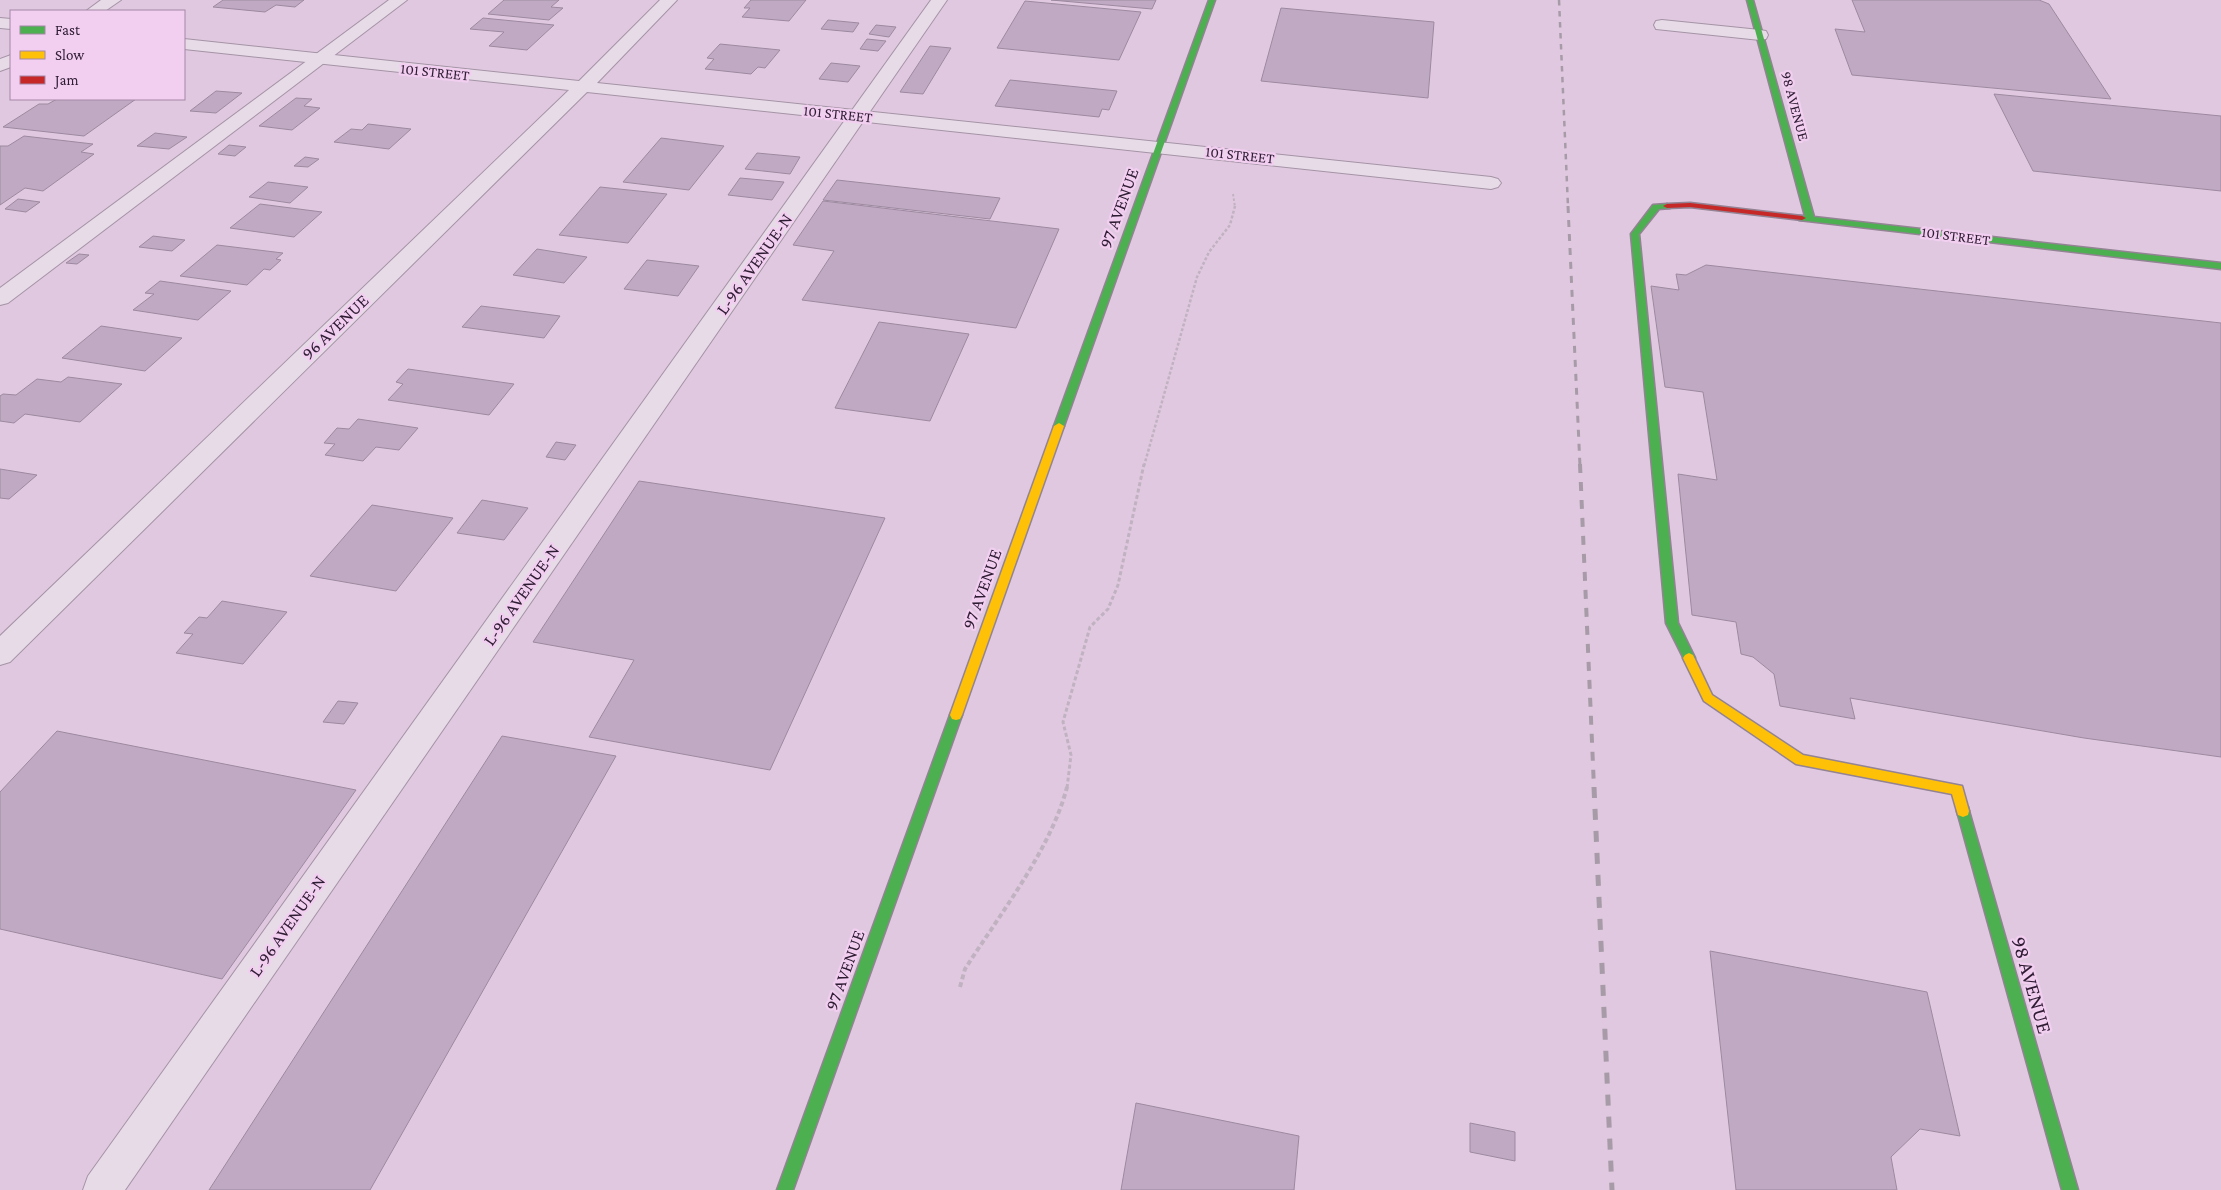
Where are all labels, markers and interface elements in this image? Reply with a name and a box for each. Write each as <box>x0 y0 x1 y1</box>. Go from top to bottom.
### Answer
legend <box>10 10 185 100</box>
text: Fast <box>55 22 81 38</box>
text: Slow <box>55 47 85 63</box>
street label: 101 STREET <box>400 60 470 84</box>
street label: 98 AVENUE <box>1778 70 1812 142</box>
text: Jam <box>53 72 78 89</box>
street label: 101 STREET <box>803 102 873 126</box>
street label: 101 STREET <box>1205 143 1275 167</box>
street label: 97 AVENUE <box>1095 165 1143 251</box>
street label: L-96 AVENUE-N <box>712 210 796 318</box>
street label: 101 STREET <box>1921 224 1991 248</box>
street label: 96 AVENUE <box>298 290 373 364</box>
street label: L-96 AVENUE-N <box>479 541 563 649</box>
street label: 97 AVENUE <box>958 546 1006 632</box>
street label: L-96 AVENUE-N <box>245 872 329 980</box>
street label: 97 AVENUE <box>821 927 869 1013</box>
street label: 98 AVENUE <box>2007 934 2057 1036</box>

